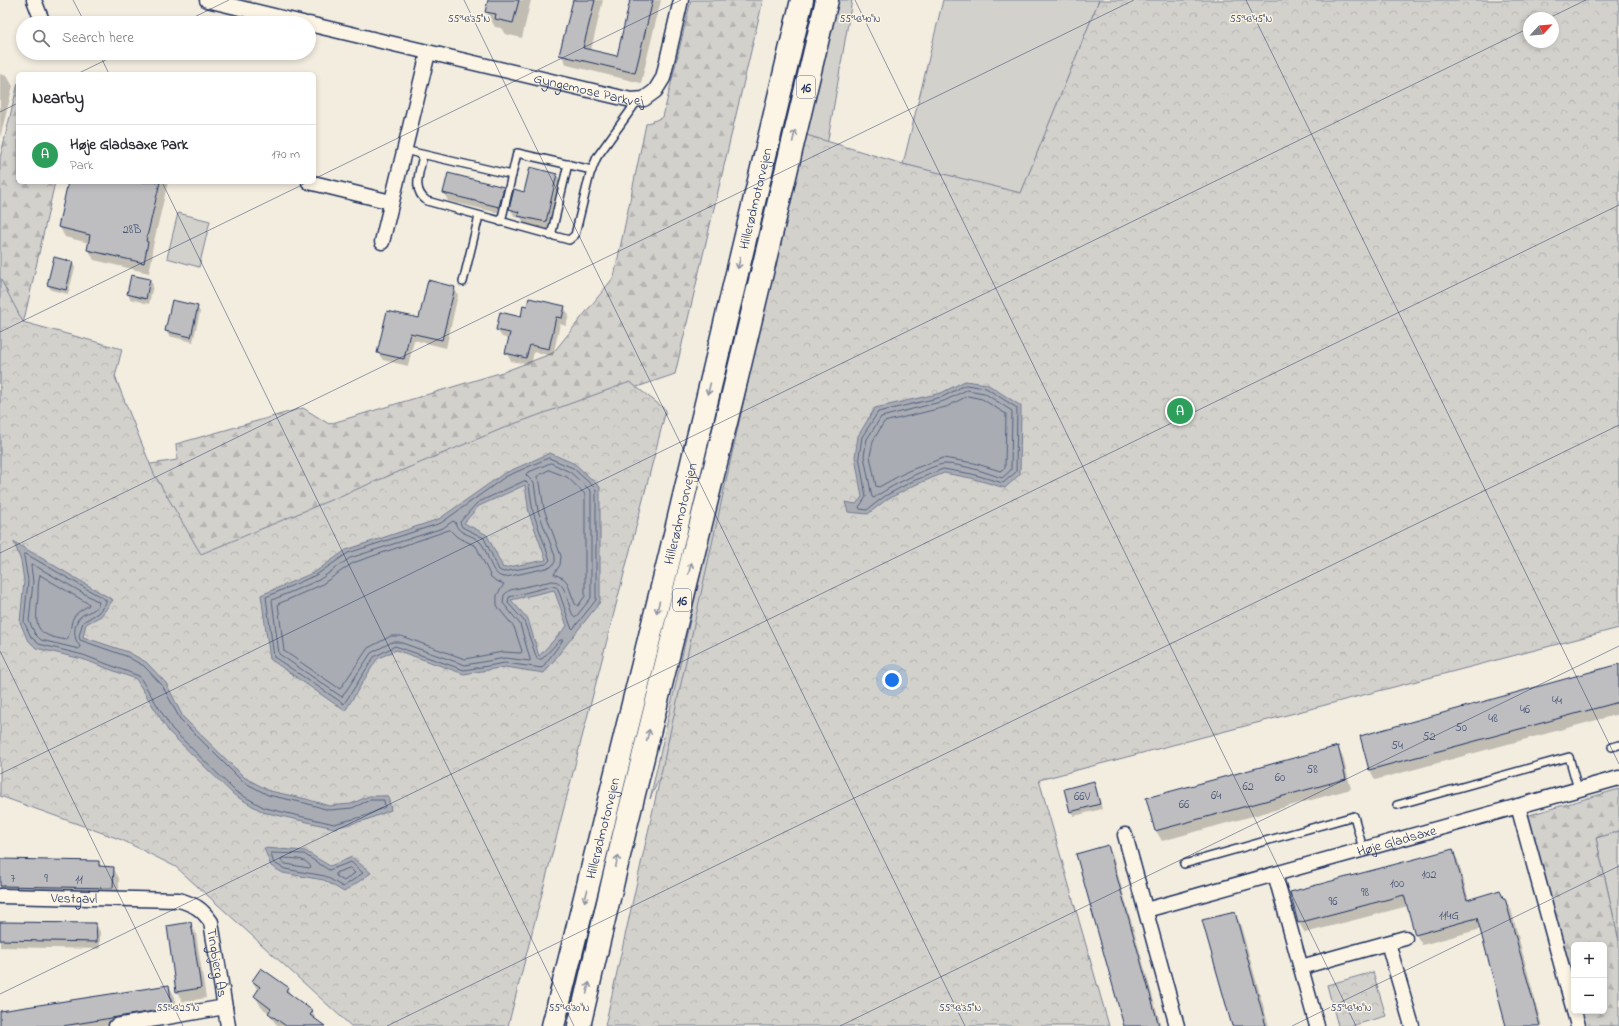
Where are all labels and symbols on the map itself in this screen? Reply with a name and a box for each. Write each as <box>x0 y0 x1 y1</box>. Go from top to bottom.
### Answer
text: 55°43'35"N <box>448 12 490 27</box>
text: 55°43'40"N <box>840 12 881 27</box>
text: 55°43'45"N <box>1230 12 1272 27</box>
north arrow <box>1523 12 1559 48</box>
street label: Gyngemose Parkvej <box>531 68 645 112</box>
road number: 16 <box>797 76 815 98</box>
one-way arrow <box>791 130 799 143</box>
street label: Hillerødmotorvejen <box>734 146 779 252</box>
house number: 28B <box>123 221 141 239</box>
one-way arrow <box>735 256 742 269</box>
one-way arrow <box>704 382 712 395</box>
pin: A <box>1167 396 1193 426</box>
street label: Hillerødmotorvejen <box>659 461 704 567</box>
one-way arrow <box>687 562 694 575</box>
road number: 16 <box>673 589 691 611</box>
one-way arrow <box>653 600 661 613</box>
your location <box>882 670 902 690</box>
house number: 44 <box>1552 692 1562 710</box>
house number: 46 <box>1520 701 1531 719</box>
house number: 48 <box>1488 710 1498 728</box>
house number: 50 <box>1455 719 1467 737</box>
house number: 52 <box>1423 728 1435 746</box>
one-way arrow <box>645 729 653 742</box>
house number: 54 <box>1391 737 1403 755</box>
house number: 58 <box>1306 761 1318 779</box>
house number: 60 <box>1275 769 1285 787</box>
street label: Hillerødmotorvejen <box>581 775 626 881</box>
house number: 62 <box>1242 778 1254 796</box>
house number: 64 <box>1211 787 1221 805</box>
house number: 66V <box>1074 788 1090 806</box>
house number: 66 <box>1179 796 1190 814</box>
street label: Høje Gladsaxe <box>1355 820 1440 863</box>
one-way arrow <box>614 855 622 868</box>
house number: 102 <box>1422 866 1437 884</box>
house number: 7 <box>11 870 16 888</box>
house number: 9 <box>44 870 48 888</box>
house number: 11 <box>75 871 83 889</box>
house number: 100 <box>1390 875 1404 893</box>
house number: 98 <box>1361 884 1370 902</box>
street label: Vestgavl <box>50 888 97 911</box>
one-way arrow <box>581 889 589 902</box>
house number: 96 <box>1329 893 1338 911</box>
house number: 114G <box>1439 907 1459 925</box>
street label: Tingbjerg Ås <box>200 927 232 999</box>
one-way arrow <box>585 982 592 995</box>
text: 55°43'25"N <box>156 1001 200 1016</box>
text: 55°43'30"N <box>549 1001 590 1016</box>
text: 55°43'35"N <box>939 1001 981 1016</box>
text: 55°43'40"N <box>1331 1001 1372 1016</box>

